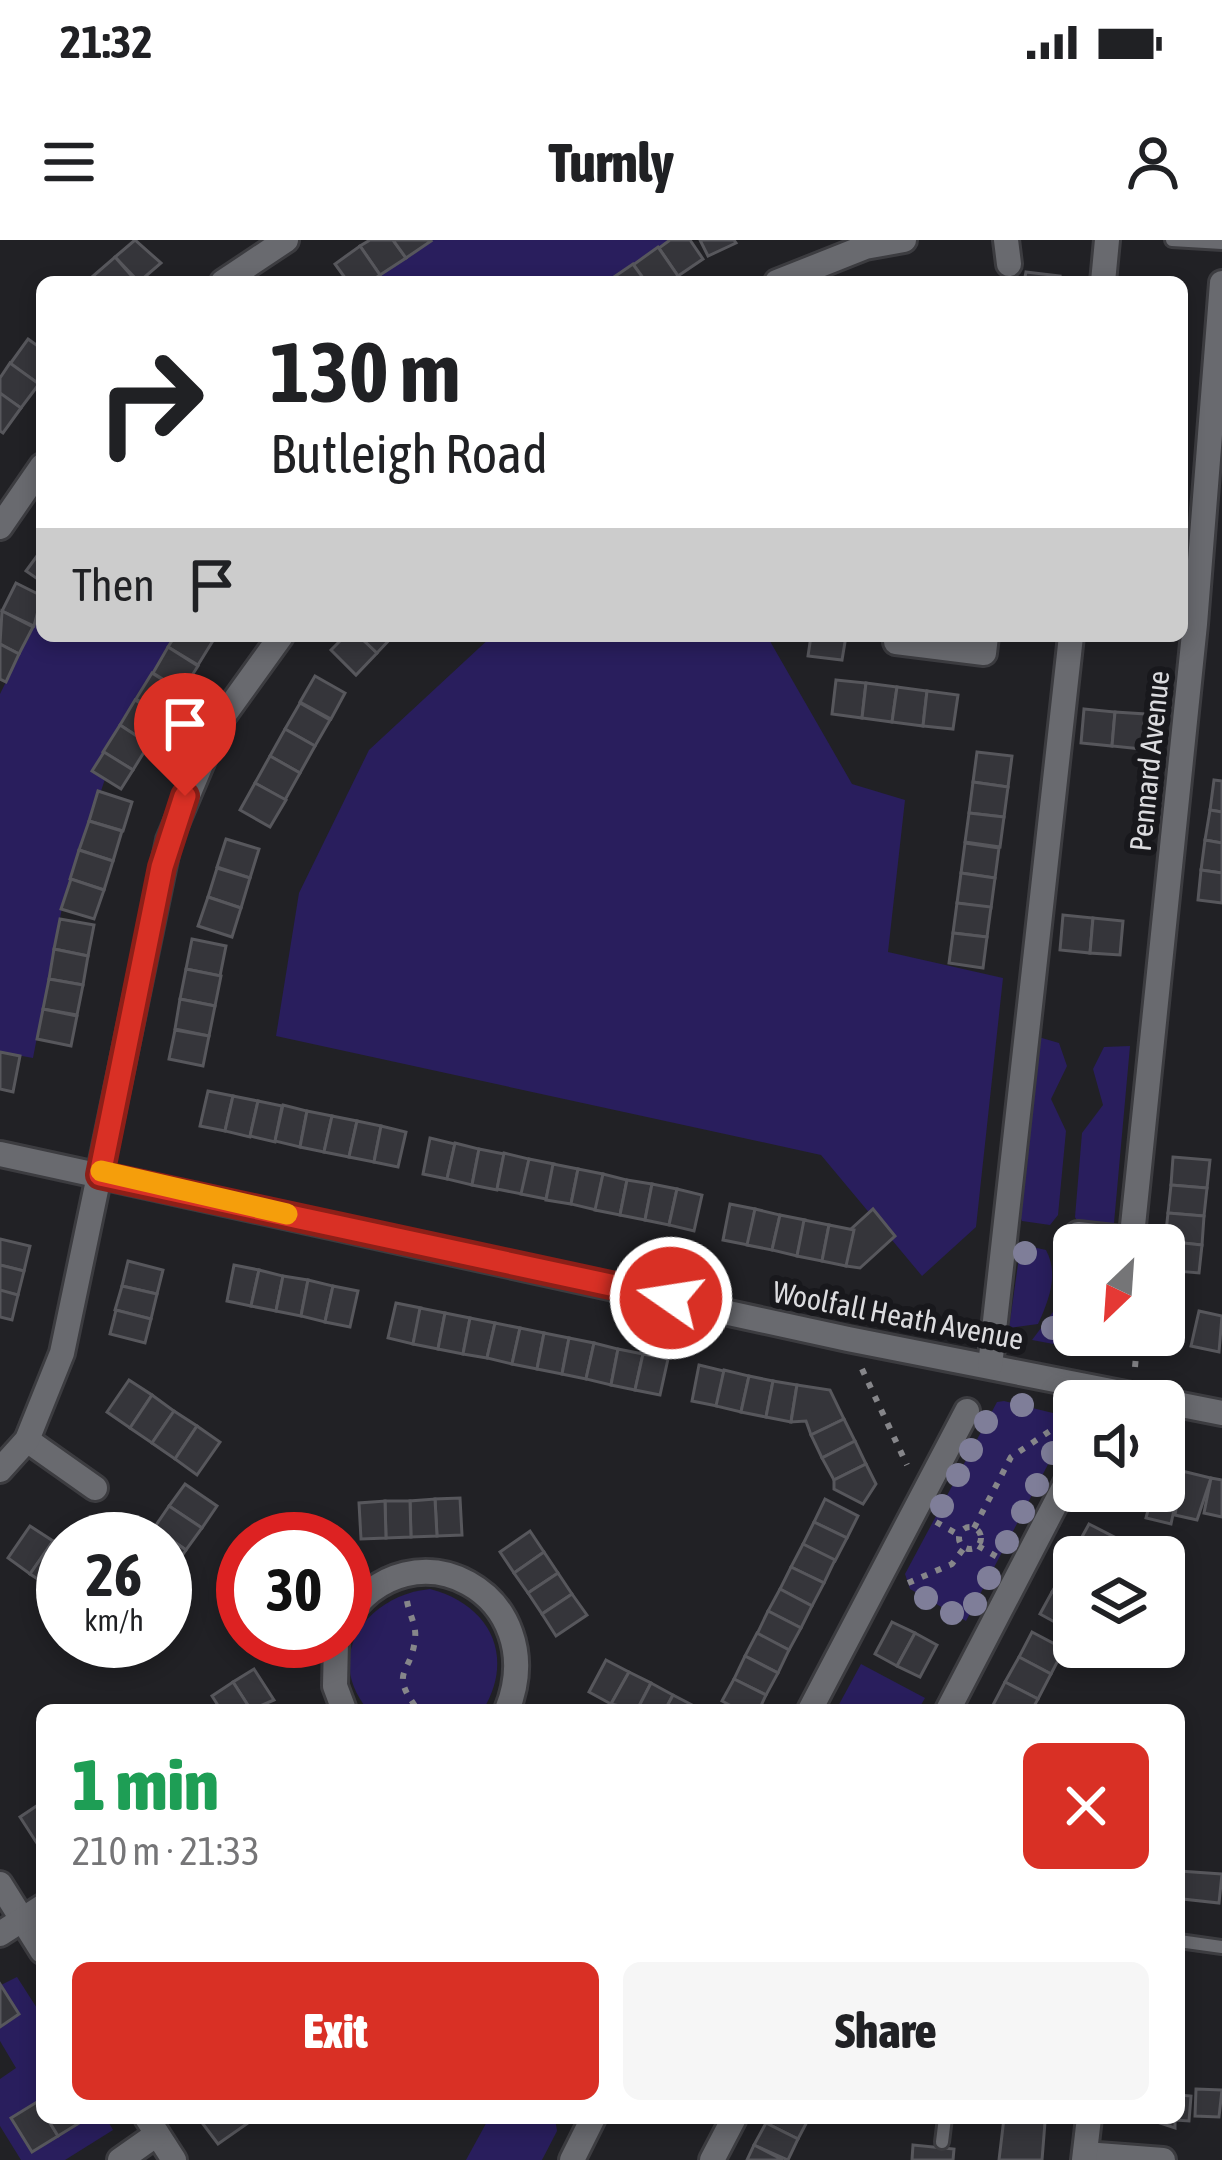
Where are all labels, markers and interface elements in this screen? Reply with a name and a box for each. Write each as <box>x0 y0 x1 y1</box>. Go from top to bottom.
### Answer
text: 21:32 <box>60 16 153 68</box>
icon: menu <box>36 129 102 195</box>
icon: person <box>1120 129 1186 195</box>
text: Turnly <box>548 132 674 193</box>
icon: right <box>72 324 228 480</box>
text: 130 m <box>270 324 460 420</box>
text: Butleigh Road <box>270 423 548 484</box>
icon: arrive <box>179 552 245 618</box>
text: Then <box>72 559 155 611</box>
street label: Pennard Avenue <box>1123 669 1175 853</box>
pin <box>134 673 236 796</box>
icon: arrive <box>152 691 218 757</box>
north arrow <box>1053 1224 1185 1356</box>
map controls <box>1053 1224 1185 1668</box>
position arrow <box>608 1235 734 1361</box>
street label: Woolfall Heath Avenue <box>770 1274 1026 1356</box>
button: sound <box>1053 1380 1185 1512</box>
speed limit sign: 30 <box>216 1512 372 1668</box>
button: layers <box>1053 1536 1185 1668</box>
text: 26 <box>86 1540 142 1609</box>
text: km/h <box>84 1603 144 1637</box>
text: 1 min <box>72 1743 219 1825</box>
button: close <box>1023 1743 1149 1869</box>
text: 210 m · 21:33 <box>72 1829 260 1873</box>
button: Exit <box>72 1962 599 2100</box>
button: Share <box>623 1962 1149 2100</box>

